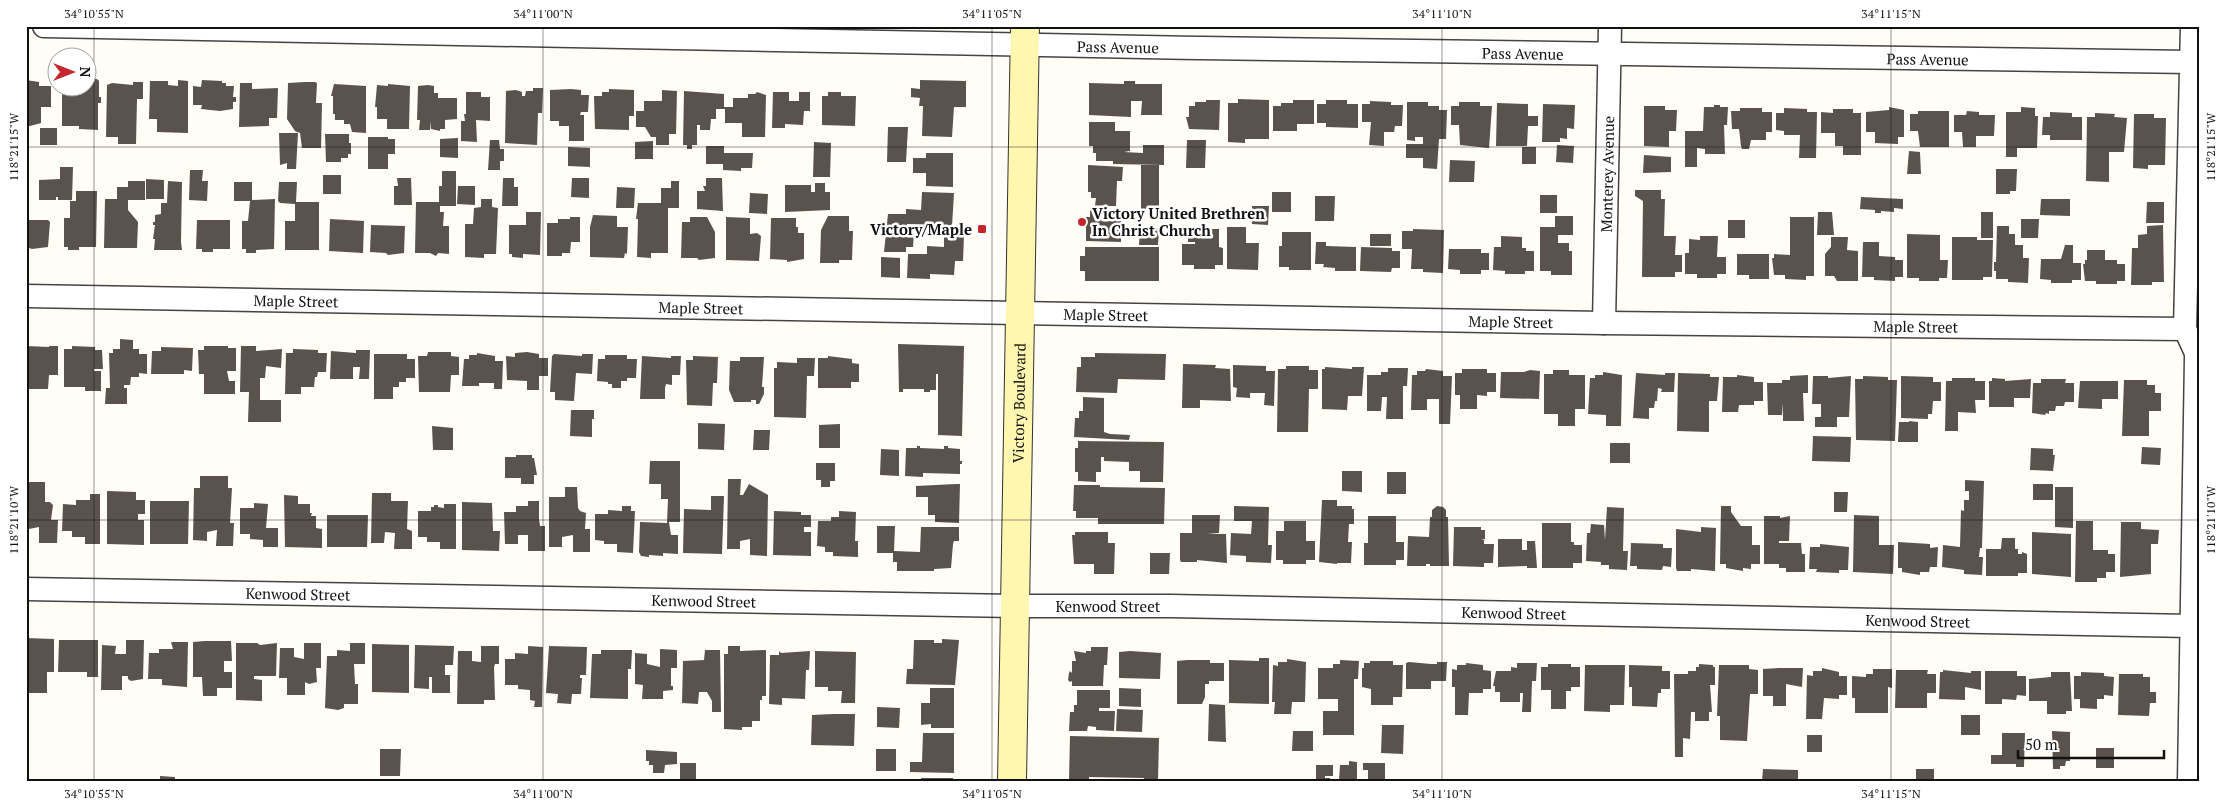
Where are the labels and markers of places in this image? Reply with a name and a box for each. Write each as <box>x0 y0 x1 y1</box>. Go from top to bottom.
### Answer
place label: Victory United Brethren In Christ Church <box>1092 203 1265 240</box>
marker: Victory United Brethren In Christ Church <box>1076 216 1088 228</box>
place label: Victory/Maple <box>870 219 972 239</box>
marker: Victory/Maple <box>976 223 988 235</box>

